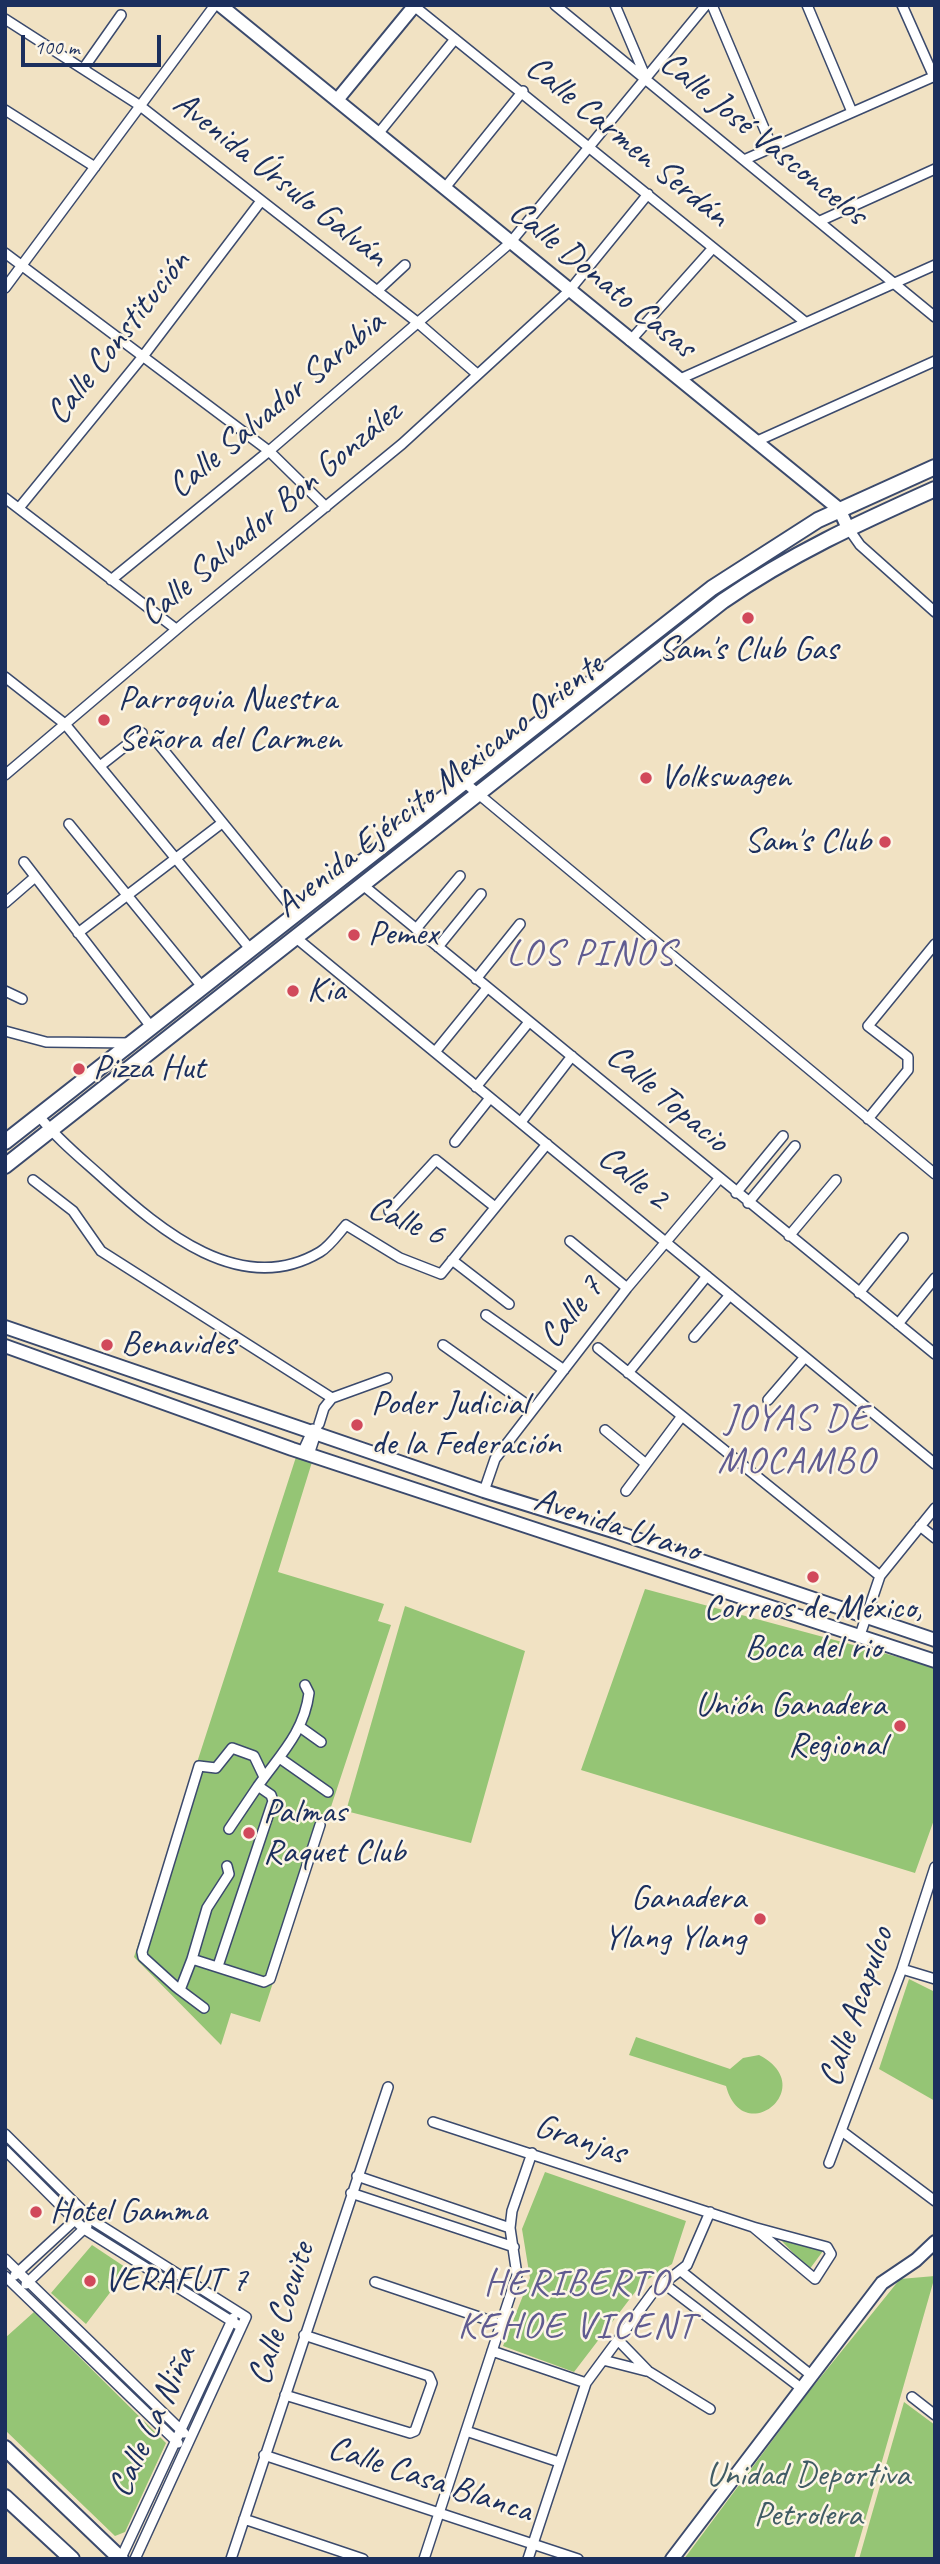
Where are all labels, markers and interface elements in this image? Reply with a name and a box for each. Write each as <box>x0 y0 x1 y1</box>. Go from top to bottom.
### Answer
scale bar <box>24 21 164 65</box>
text: 100 m <box>34 34 79 60</box>
street label: Calle José Vasconcelos <box>651 42 875 236</box>
street label: Calle Carmen Serdán <box>517 47 737 237</box>
street label: Avenida Úrsulo Galván <box>164 83 396 277</box>
street label: Calle Donato Casas <box>500 192 704 368</box>
street label: Calle Constitución <box>38 242 200 434</box>
street label: Calle Salvador Sarabia <box>160 302 394 508</box>
street label: Calle Salvador Bon González <box>132 392 410 636</box>
marker: Sam's Club Gas <box>740 610 756 626</box>
place label: Sam's Club Gas <box>658 629 838 671</box>
street label: Avenida Ejército Mexicano Oriente <box>267 645 613 927</box>
place label: Parroquia Nuestra Señora del Carmen <box>118 679 341 761</box>
marker: Parroquia Nuestra Señora del Carmen <box>96 712 112 728</box>
place label: Volkswagen <box>660 757 791 799</box>
marker: Volkswagen <box>638 770 654 786</box>
place label: Sam's Club <box>744 821 871 863</box>
marker: Sam's Club <box>877 834 893 850</box>
place label: Pemex <box>368 914 438 956</box>
marker: Pemex <box>346 927 362 943</box>
district label: LOS PINOS <box>509 932 673 976</box>
place label: Kia <box>307 970 345 1012</box>
marker: Kia <box>285 983 301 999</box>
street label: Calle Topacio <box>597 1036 737 1162</box>
place label: Pizza Hut <box>93 1048 205 1090</box>
marker: Pizza Hut <box>71 1061 87 1077</box>
street label: Calle 2 <box>589 1137 677 1219</box>
street label: Calle 6 <box>361 1187 451 1257</box>
street label: Calle 7 <box>531 1269 613 1357</box>
place label: Benavides <box>121 1324 236 1366</box>
marker: Benavides <box>99 1337 115 1353</box>
place label: Poder Judicial de la Federación <box>371 1384 561 1466</box>
district label: JOYAS DE MOCAMBO <box>719 1397 875 1484</box>
marker: Poder Judicial de la Federación <box>349 1417 365 1433</box>
street label: Avenida Urano <box>529 1479 705 1573</box>
marker: Correos de México, Boca del rio <box>805 1569 821 1585</box>
place label: Correos de México, Boca del rio <box>704 1588 922 1670</box>
place label: Unión Ganadera Regional <box>695 1685 886 1767</box>
marker: Unión Ganadera Regional <box>892 1718 908 1734</box>
place label: Palmas Raquet Club <box>263 1792 405 1874</box>
marker: Palmas Raquet Club <box>241 1825 257 1841</box>
place label: Ganadera Ylang Ylang <box>603 1878 746 1960</box>
marker: Ganadera Ylang Ylang <box>752 1911 768 1927</box>
street label: Calle Acapulco <box>810 1922 904 2092</box>
street label: Granjas <box>529 2106 631 2174</box>
place label: Hotel Gamma <box>50 2191 207 2233</box>
marker: Hotel Gamma <box>28 2204 44 2220</box>
street label: Calle Cocuite <box>239 2237 325 2391</box>
place label: VERAFUT 7 <box>104 2260 247 2302</box>
district label: HERIBERTO KEHOE VICENT <box>460 2262 694 2349</box>
marker: VERAFUT 7 <box>82 2273 98 2289</box>
street label: Calle La Niña <box>100 2340 206 2504</box>
street label: Calle Casa Blanca <box>323 2427 537 2533</box>
park label: Unidad Deportiva Petrolera <box>706 2455 910 2537</box>

